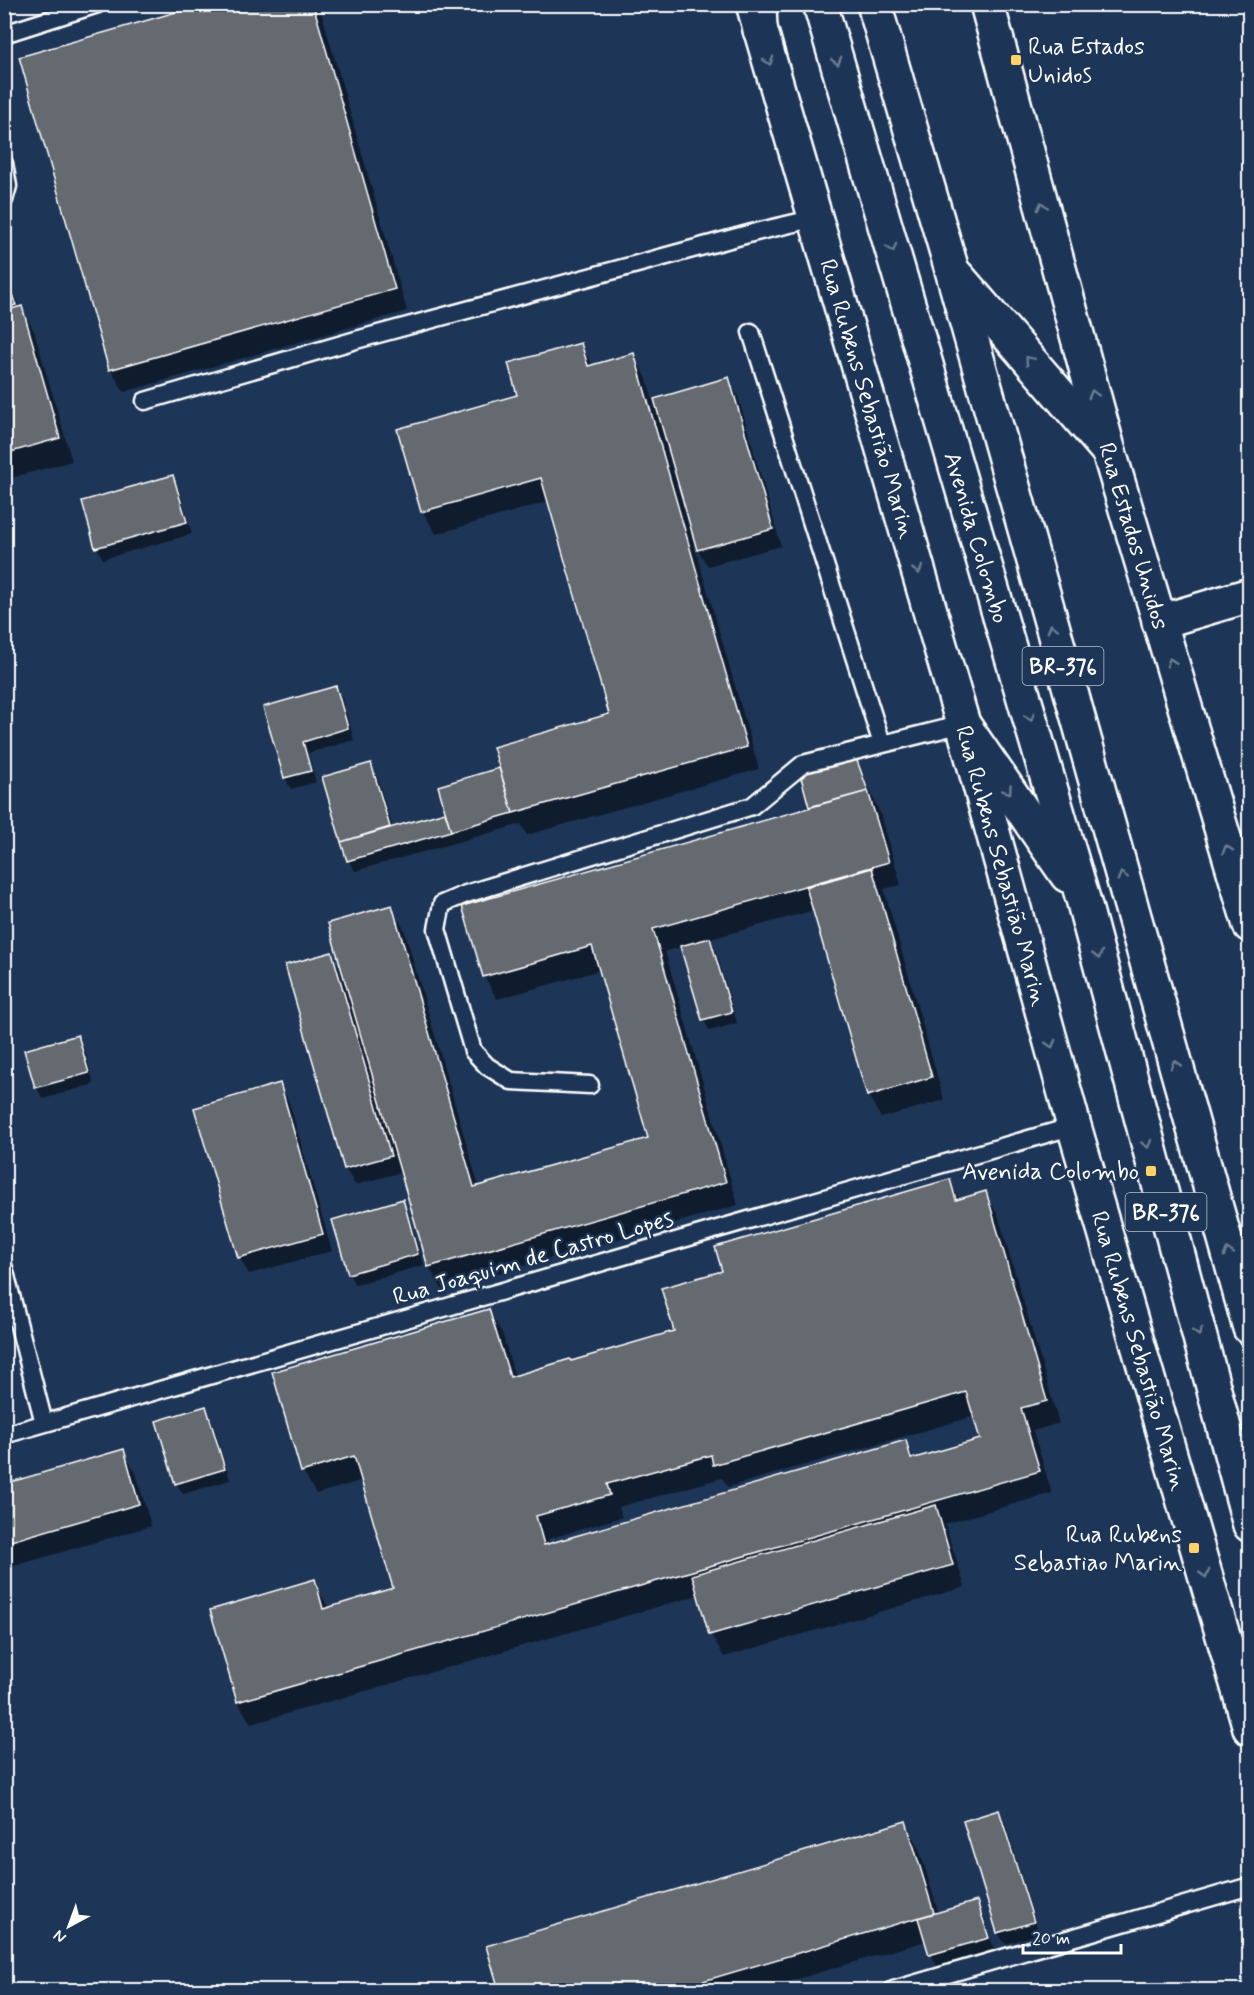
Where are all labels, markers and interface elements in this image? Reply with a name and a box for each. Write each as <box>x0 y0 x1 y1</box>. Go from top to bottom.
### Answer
place label: Rua Estados Unidos <box>1028 32 1145 91</box>
marker: Rua Estados Unidos <box>1009 53 1023 67</box>
one-way arrow <box>762 55 774 66</box>
one-way arrow <box>830 55 842 66</box>
one-way arrow <box>1037 201 1049 212</box>
one-way arrow <box>885 242 897 253</box>
street label: Rua Rubens Sebastião Marin <box>811 256 922 543</box>
one-way arrow <box>1026 356 1037 367</box>
one-way arrow <box>1088 390 1100 400</box>
street label: Rua Estados Unidos <box>1090 439 1175 634</box>
street label: Avenida Colombo <box>935 449 1015 627</box>
one-way arrow <box>911 564 923 575</box>
one-way arrow <box>1047 623 1060 633</box>
road number: BR-376 <box>1022 647 1104 685</box>
one-way arrow <box>1166 657 1178 668</box>
one-way arrow <box>1023 711 1035 722</box>
street label: Rua Rubens Sebastião Marin <box>947 722 1054 1010</box>
one-way arrow <box>1001 783 1012 794</box>
one-way arrow <box>1222 844 1234 855</box>
one-way arrow <box>1117 872 1129 882</box>
one-way arrow <box>1091 949 1103 960</box>
one-way arrow <box>1044 1038 1056 1049</box>
one-way arrow <box>1170 1059 1182 1070</box>
one-way arrow <box>1140 1139 1153 1149</box>
place label: Avenida Colombo <box>962 1157 1139 1188</box>
marker: Avenida Colombo <box>1144 1164 1158 1178</box>
road number: BR-376 <box>1126 1193 1206 1231</box>
street label: Rua Joaquim de Castro Lopes <box>389 1203 677 1313</box>
street label: Rua Rubens Sebastião Marin <box>1083 1208 1194 1495</box>
one-way arrow <box>1223 1247 1235 1258</box>
one-way arrow <box>1191 1326 1203 1337</box>
place label: Rua Rubens Sebastiao Marin <box>1014 1520 1182 1579</box>
marker: Rua Rubens Sebastiao Marin <box>1187 1541 1201 1555</box>
one-way arrow <box>1197 1569 1210 1579</box>
north arrow <box>39 1896 99 1956</box>
scale bar <box>1023 1917 1120 1955</box>
text: N <box>49 1925 71 1948</box>
text: 20 m <box>1032 1927 1070 1951</box>

